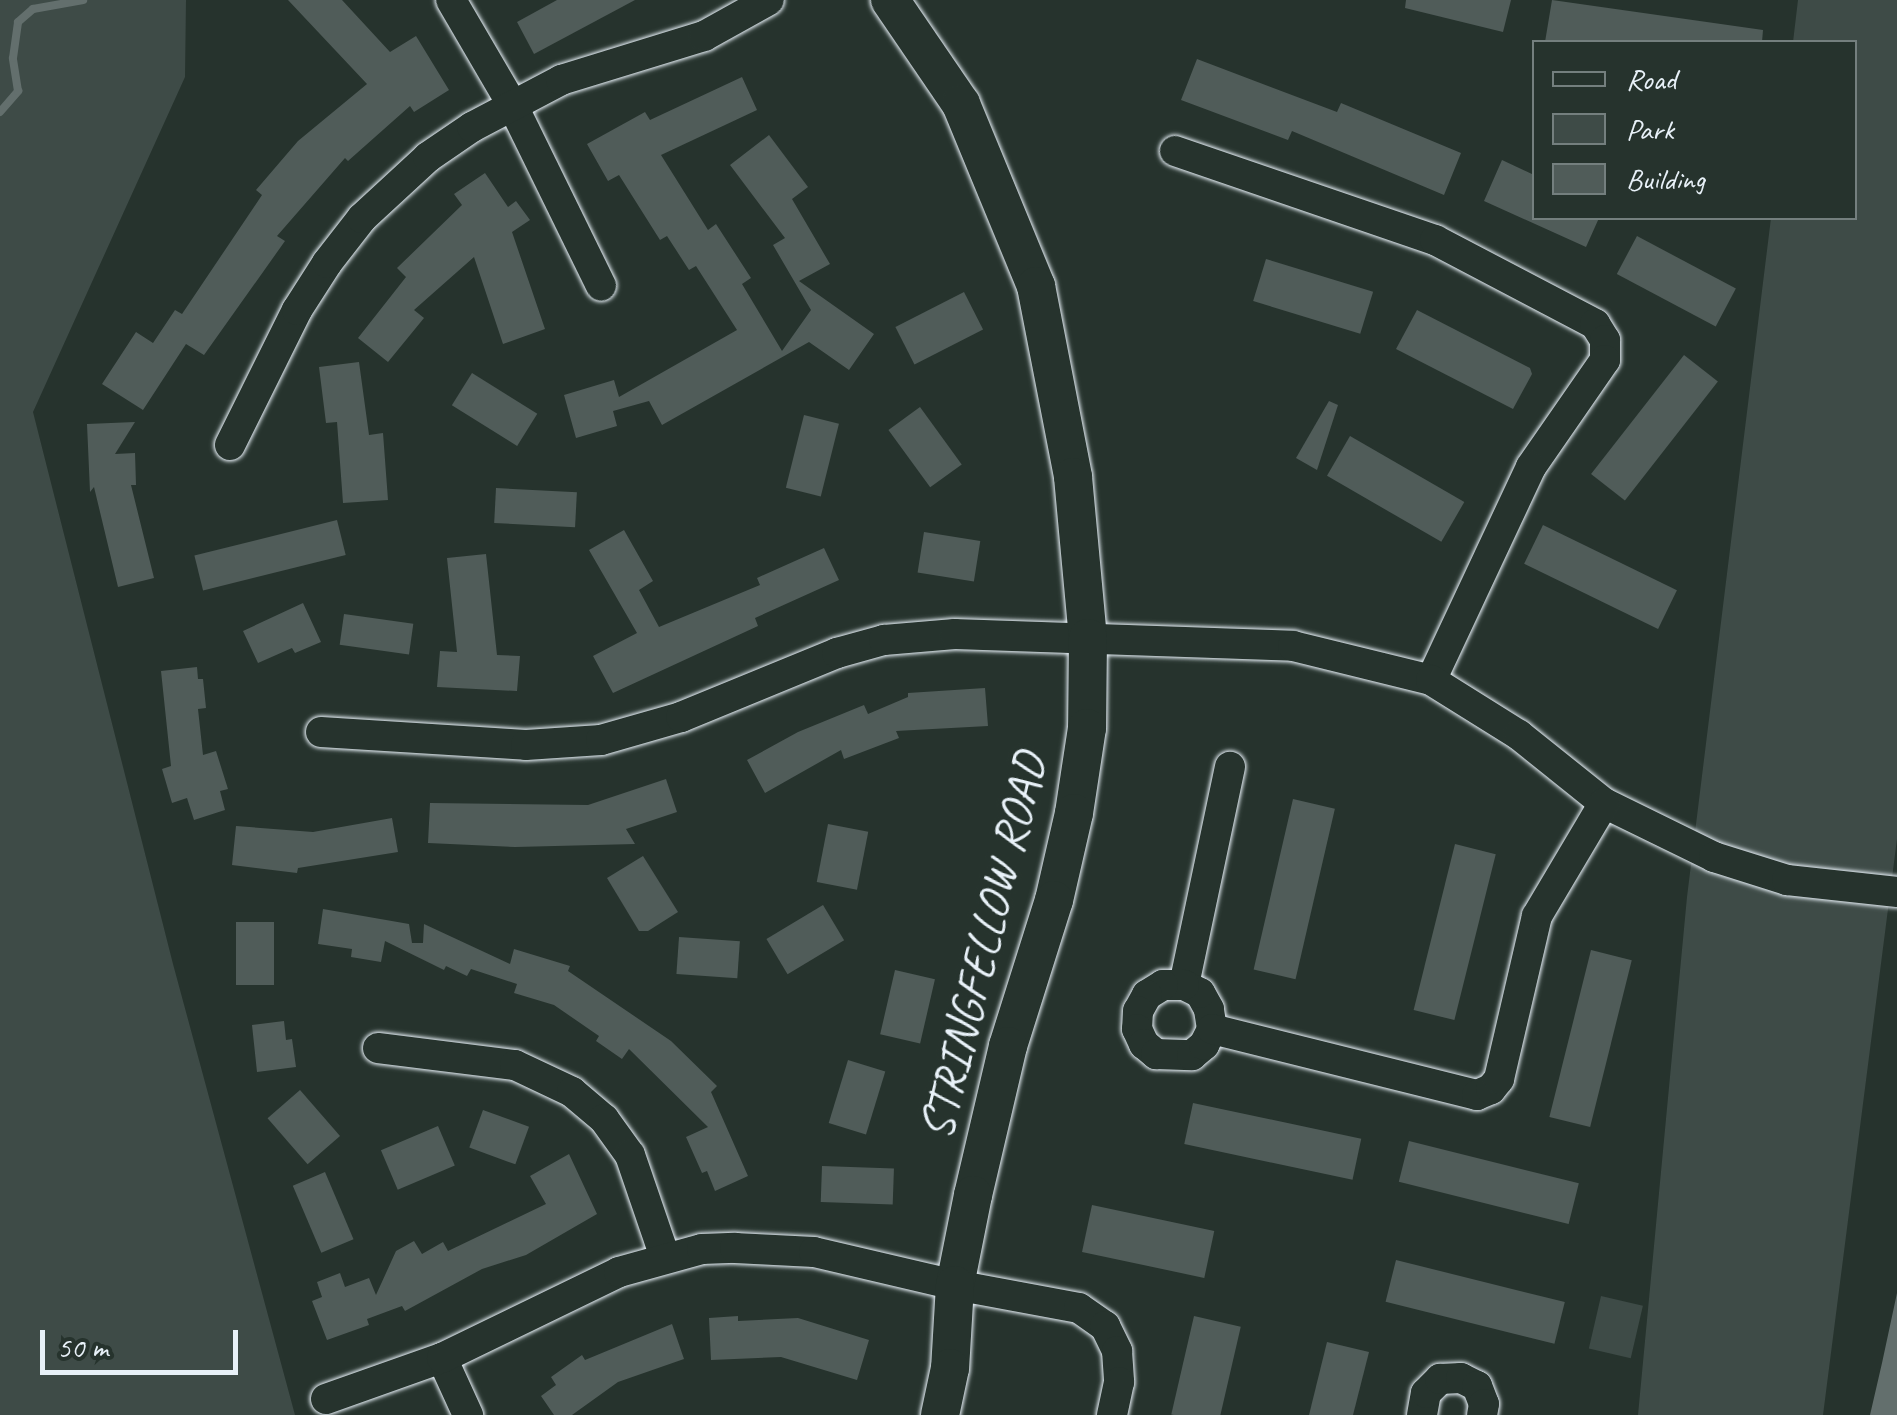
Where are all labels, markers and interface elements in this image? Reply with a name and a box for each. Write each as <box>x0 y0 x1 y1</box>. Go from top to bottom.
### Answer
legend <box>1532 40 1857 220</box>
text: Road <box>1626 60 1676 98</box>
text: Park <box>1626 110 1674 148</box>
text: Building <box>1626 160 1705 198</box>
street label: STRINGFELLOW ROAD <box>907 747 1059 1145</box>
scale bar <box>45 1310 242 1372</box>
text: 50 m <box>57 1328 108 1366</box>

